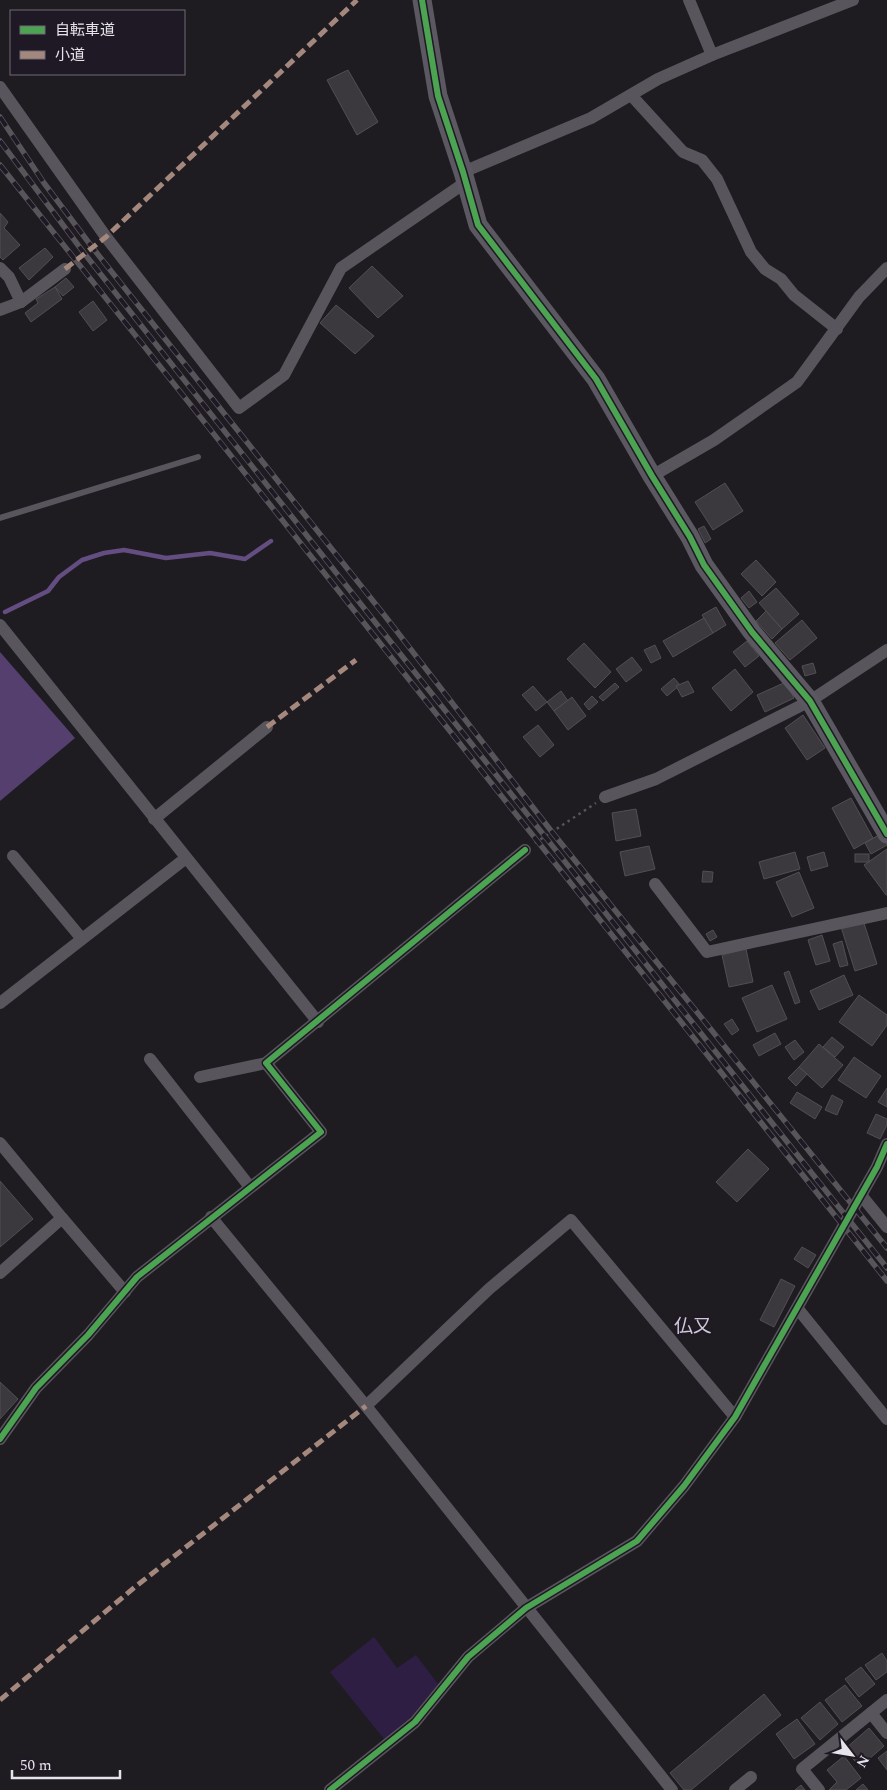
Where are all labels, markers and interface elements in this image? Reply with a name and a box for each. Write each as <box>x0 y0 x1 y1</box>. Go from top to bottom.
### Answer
legend <box>10 10 185 75</box>
text: 自転車道 <box>55 19 115 42</box>
text: 小道 <box>55 44 85 67</box>
district label: 仏又 <box>674 1312 712 1341</box>
north arrow <box>827 1730 877 1780</box>
scale bar <box>12 1748 120 1780</box>
text: N <box>851 1751 875 1772</box>
text: 50 m <box>20 1754 52 1777</box>

